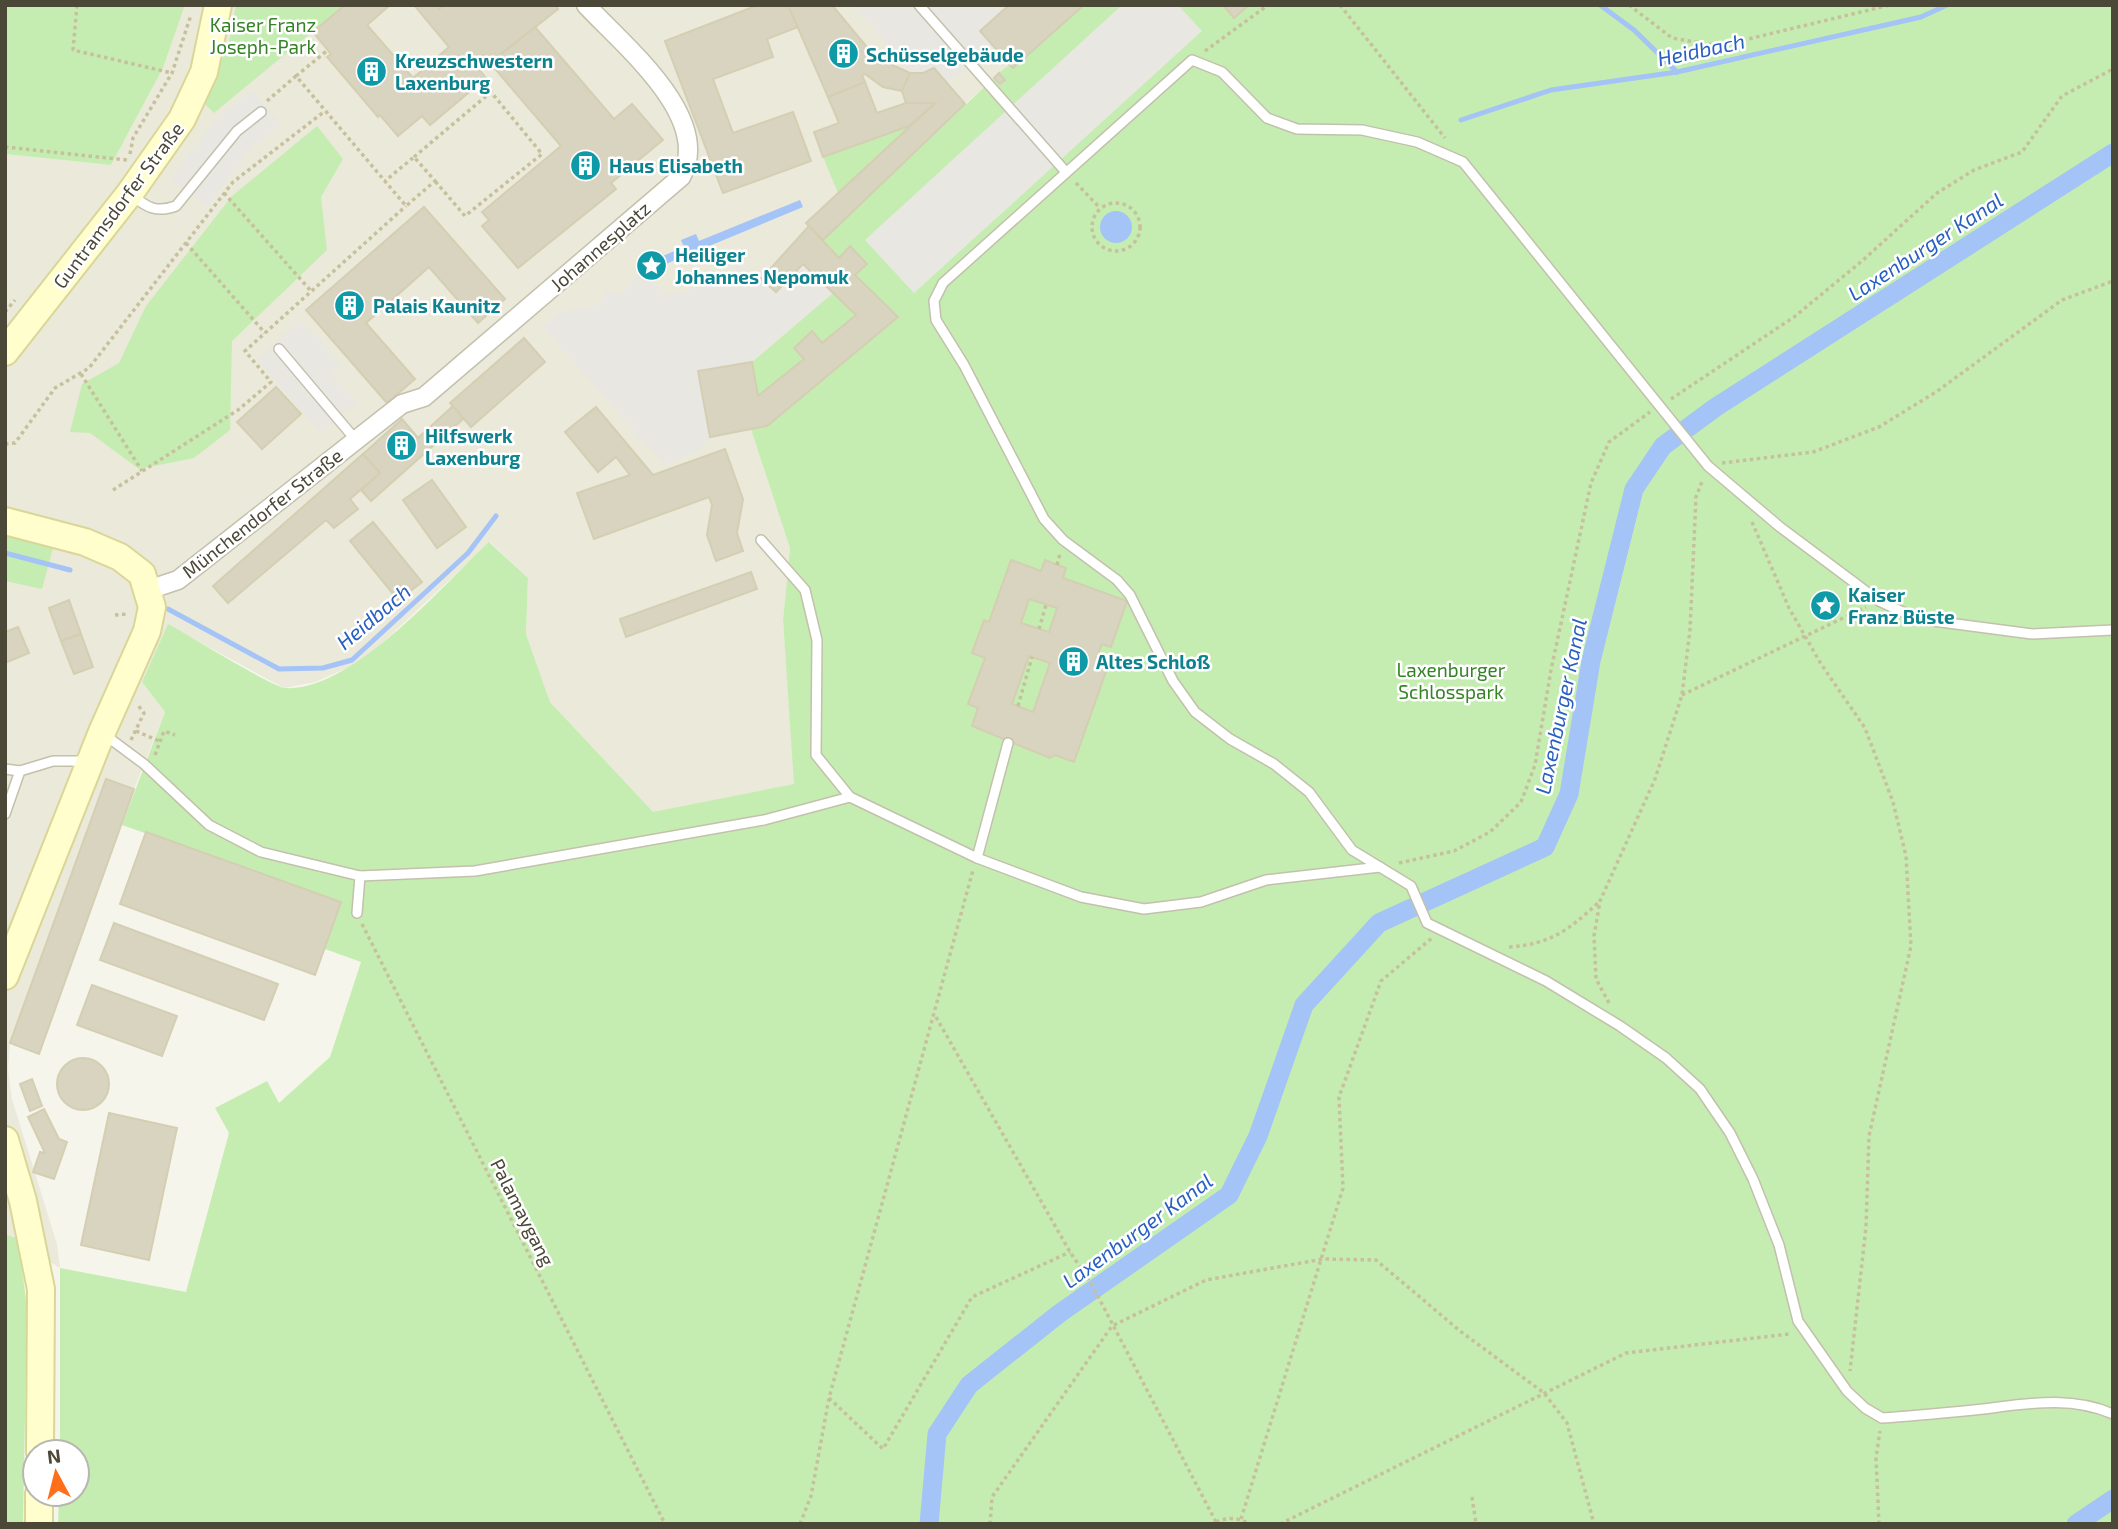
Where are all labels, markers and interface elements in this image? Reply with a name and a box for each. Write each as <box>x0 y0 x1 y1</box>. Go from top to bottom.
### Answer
park label: Kaiser Franz Joseph-Park <box>210 13 317 58</box>
water label: Heidbach <box>1655 28 1747 70</box>
building icon: Schüsselgebäude <box>826 37 860 71</box>
place label: Schüsselgebäude <box>866 43 1024 66</box>
place label: Kreuzschwestern Laxenburg <box>395 49 553 94</box>
building icon: Kreuzschwestern Laxenburg <box>355 54 389 88</box>
street label: Guntramsdorfer Straße <box>48 117 188 293</box>
building icon: Haus Elisabeth <box>569 148 603 182</box>
place label: Haus Elisabeth <box>609 154 743 177</box>
water label: Laxenburger Kanal <box>1843 187 2007 305</box>
street label: Johannesplatz <box>545 196 655 296</box>
place label: Heiliger Johannes Nepomuk <box>675 243 849 288</box>
place icon: Heiliger Johannes Nepomuk <box>635 248 669 282</box>
building icon: Palais Kaunitz <box>333 288 367 322</box>
place label: Palais Kaunitz <box>373 294 501 317</box>
place label: Hilfswerk Laxenburg <box>425 424 520 469</box>
building icon: Hilfswerk Laxenburg <box>385 429 419 463</box>
street label: Münchendorfer Straße <box>177 443 347 583</box>
water label: Heidbach <box>331 578 415 654</box>
place label: Kaiser Franz Büste <box>1848 583 1955 628</box>
place icon: Kaiser Franz Büste <box>1808 588 1842 622</box>
water label: Laxenburger Kanal <box>1529 616 1591 796</box>
building icon: Altes Schloß <box>1056 644 1090 678</box>
place label: Altes Schloß <box>1096 650 1211 673</box>
park label: Laxenburger Schlosspark <box>1397 658 1506 703</box>
street label: Palamaygang <box>486 1155 560 1270</box>
water label: Laxenburger Kanal <box>1057 1167 1217 1293</box>
north arrow <box>21 1438 91 1508</box>
text: N <box>46 1443 62 1468</box>

